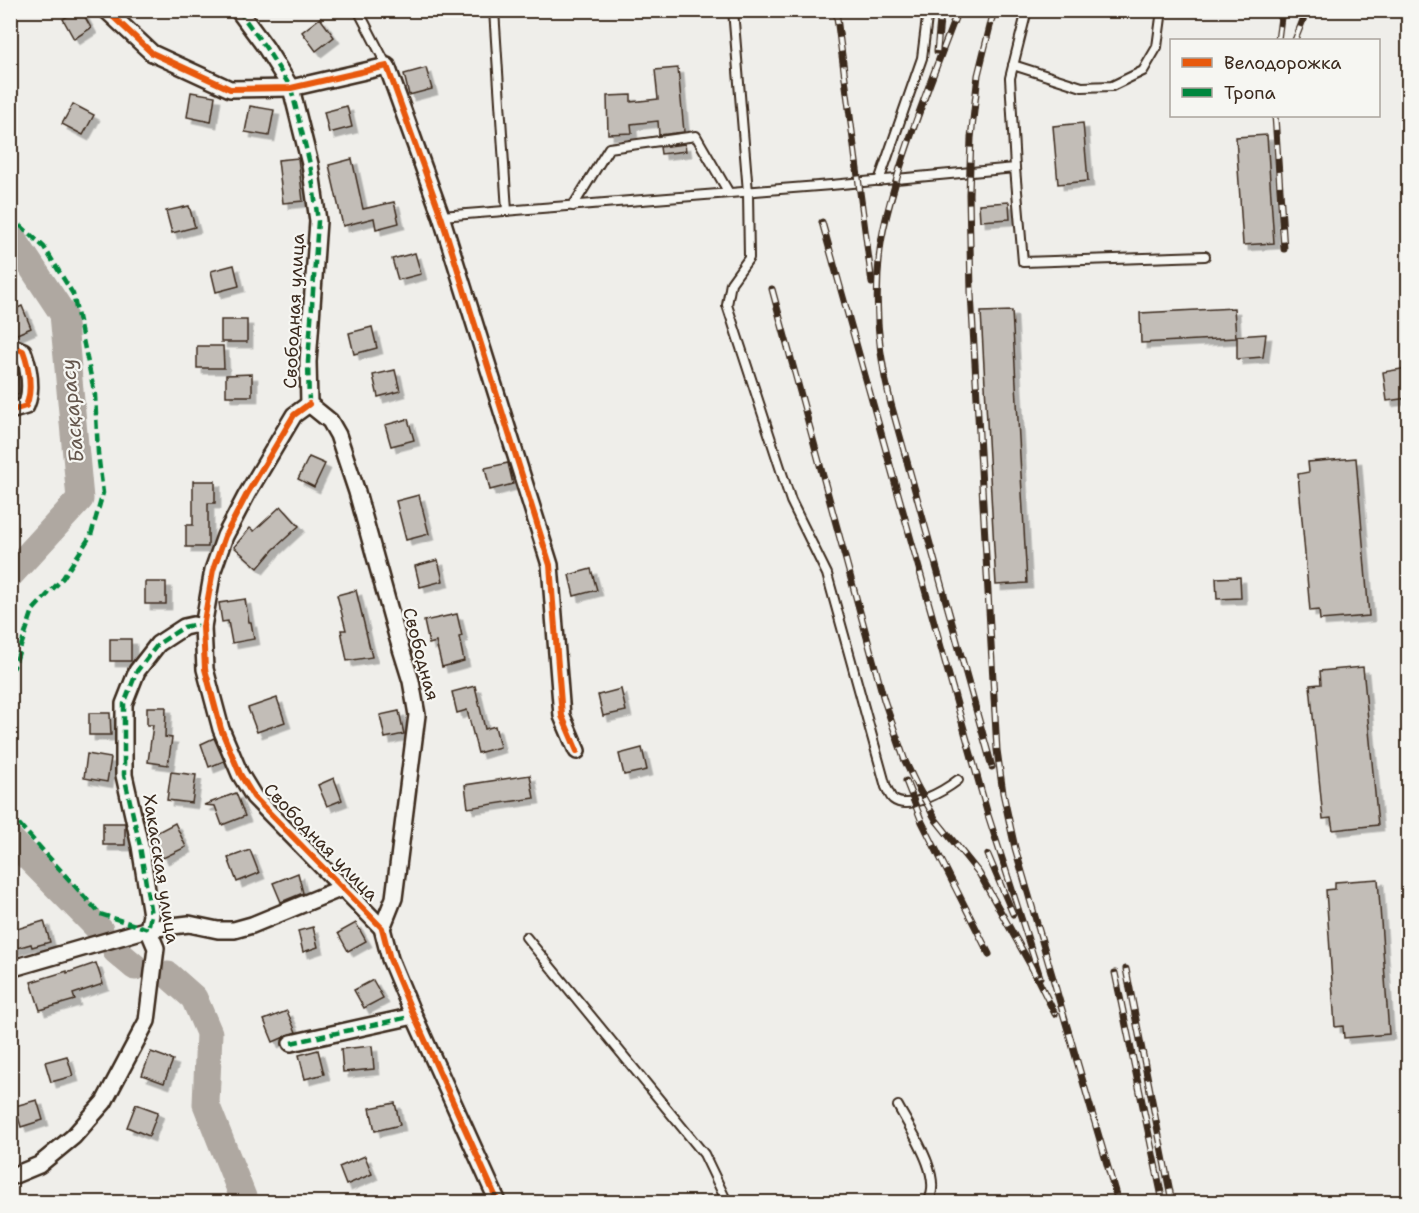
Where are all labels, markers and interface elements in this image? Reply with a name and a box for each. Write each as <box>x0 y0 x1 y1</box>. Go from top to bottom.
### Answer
legend <box>1170 39 1380 117</box>
text: Велодорожка <box>1224 51 1342 75</box>
text: Тропа <box>1224 81 1276 105</box>
street label: Свободная улица <box>278 233 310 389</box>
water label: Басқарасу <box>55 358 89 464</box>
street label: Свободная <box>397 605 445 703</box>
street label: Свободная улица <box>258 778 384 906</box>
street label: Хакасская улица <box>137 793 185 945</box>

